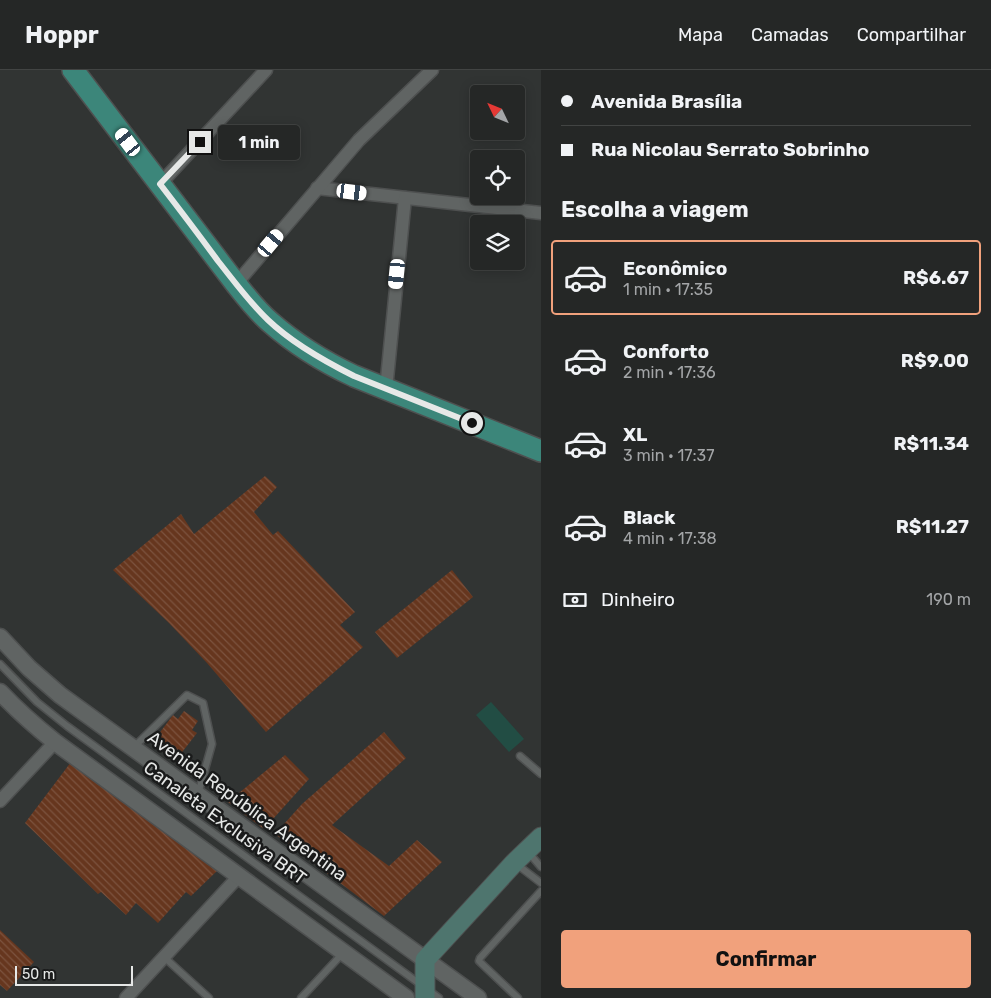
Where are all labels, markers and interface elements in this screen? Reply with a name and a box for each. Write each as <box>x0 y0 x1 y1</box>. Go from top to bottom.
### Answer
text: Hoppr <box>25 21 99 49</box>
text: Mapa <box>678 24 723 46</box>
text: Camadas <box>751 24 829 46</box>
text: Compartilhar <box>857 24 966 46</box>
north arrow <box>470 85 525 140</box>
map controls <box>470 85 525 270</box>
text: Avenida Brasília <box>591 90 742 113</box>
callout: 1 min <box>218 124 300 160</box>
car <box>112 126 143 158</box>
route end <box>189 131 211 153</box>
text: 1 min <box>239 133 279 152</box>
text: Rua Nicolau Serrato Sobrinho <box>591 138 869 161</box>
button: locate <box>470 150 525 205</box>
car <box>336 183 367 201</box>
text: Escolha a viagem <box>561 196 749 223</box>
button: layers <box>470 215 525 270</box>
car <box>255 227 286 259</box>
icon: car <box>563 255 608 300</box>
text: Econômico <box>623 257 727 280</box>
car <box>387 258 406 290</box>
text: R$6.67 <box>903 266 969 289</box>
text: 1 min · 17:35 <box>623 280 713 299</box>
icon: car <box>563 338 608 383</box>
text: Conforto <box>623 340 709 363</box>
text: R$9.00 <box>901 349 969 372</box>
text: 2 min · 17:36 <box>623 363 716 382</box>
route start <box>461 412 483 434</box>
icon: car <box>563 421 608 466</box>
text: XL <box>623 423 647 446</box>
text: R$11.34 <box>893 432 969 455</box>
text: 3 min · 17:37 <box>623 446 714 465</box>
icon: car <box>563 504 608 549</box>
text: Black <box>623 506 675 529</box>
text: R$11.27 <box>896 515 969 538</box>
text: 4 min · 17:38 <box>623 529 717 548</box>
icon: cash <box>561 586 589 614</box>
text: Dinheiro <box>601 588 675 611</box>
text: 190 m <box>926 590 971 609</box>
street label: Avenida República Argentina <box>143 726 351 886</box>
street label: Canaleta Exclusiva BRT <box>139 757 311 889</box>
button: Confirmar <box>561 930 971 988</box>
scale bar <box>15 963 132 986</box>
text: 50 m <box>22 966 55 983</box>

